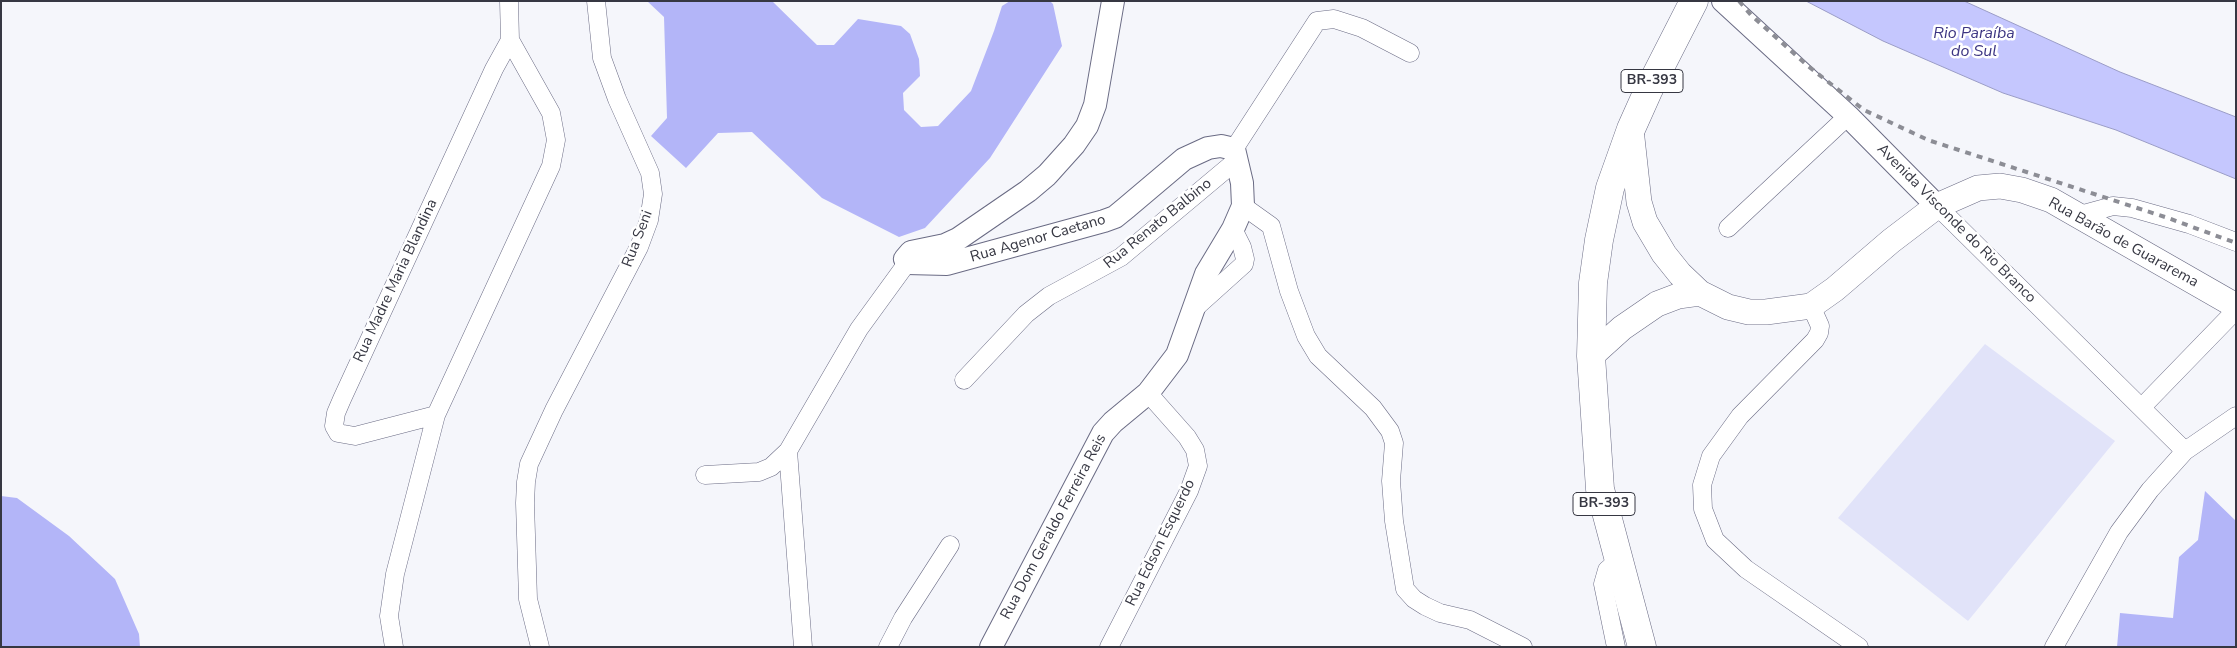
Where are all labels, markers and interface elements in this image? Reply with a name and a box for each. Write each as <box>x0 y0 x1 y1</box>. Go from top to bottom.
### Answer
water label: Rio Paraíba do Sul <box>1933 24 2015 62</box>
road number: BR-393 <box>1621 70 1683 92</box>
street label: Avenida Visconde do Rio Branco <box>1873 141 2039 307</box>
street label: Rua Renato Balbino <box>1100 175 1216 273</box>
street label: Rua Barão de Guararema <box>2045 194 2201 292</box>
street label: Rua Madre Maria Blandina <box>350 197 442 365</box>
street label: Rua Seni <box>619 208 657 270</box>
street label: Rua Agenor Caetano <box>968 211 1108 267</box>
street label: Rua Dom Geraldo Ferreira Reis <box>997 431 1111 623</box>
street label: Rua Edson Esquerdo <box>1122 477 1200 609</box>
road number: BR-393 <box>1573 492 1635 516</box>

